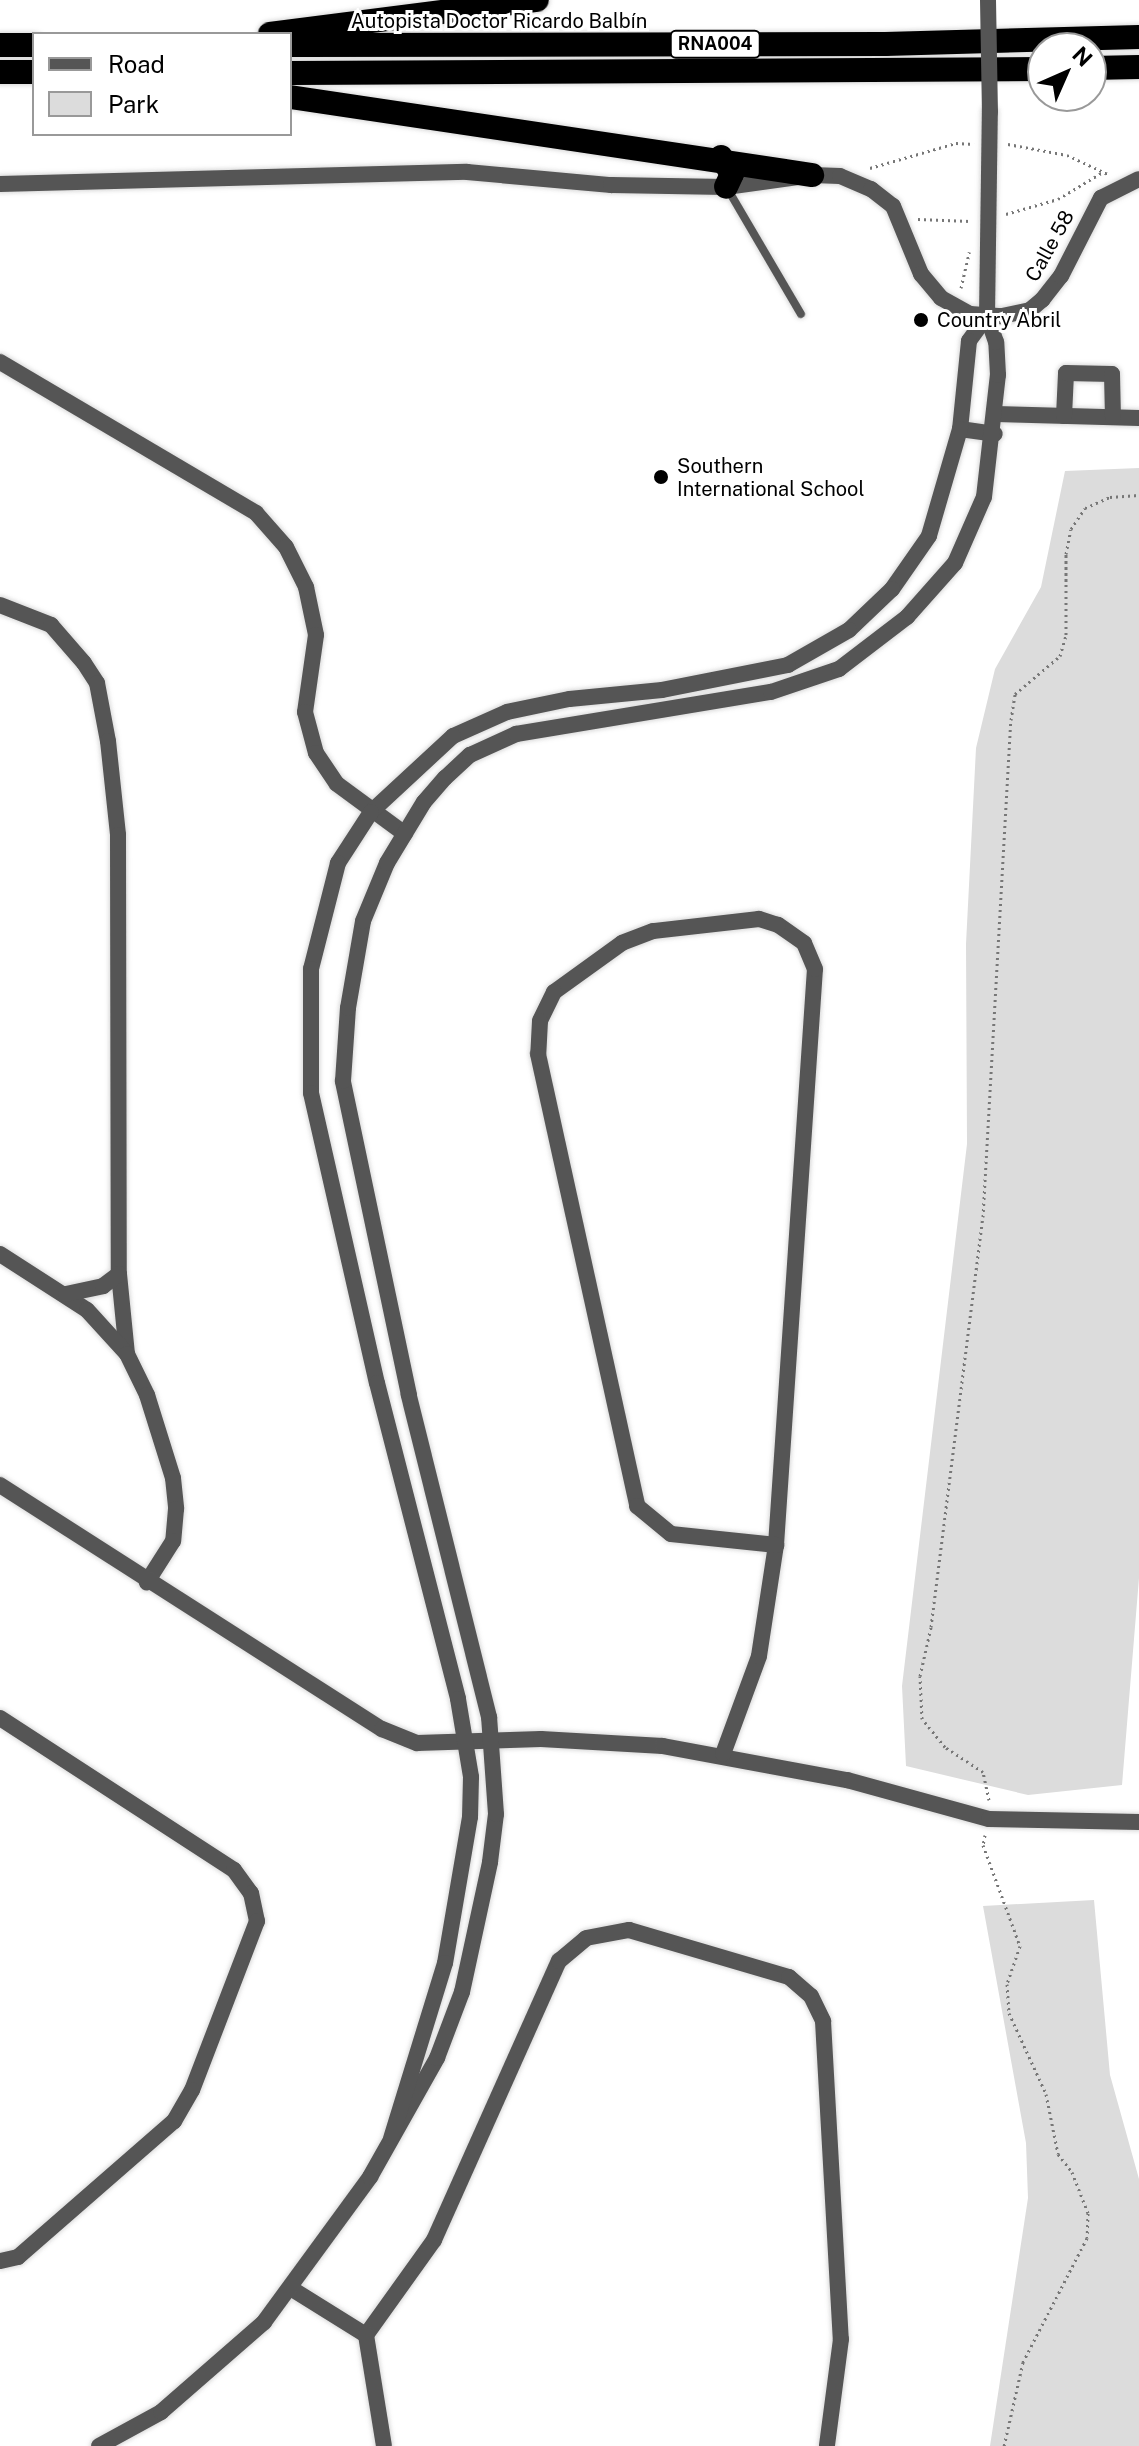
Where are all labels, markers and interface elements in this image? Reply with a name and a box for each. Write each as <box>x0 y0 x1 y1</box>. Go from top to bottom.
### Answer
street label: Autopista Doctor Ricardo Balbín <box>351 9 647 33</box>
road number: RNA004 <box>669 30 761 58</box>
legend <box>32 32 292 136</box>
north arrow <box>1027 32 1107 112</box>
text: N <box>1067 41 1098 72</box>
text: Road <box>108 50 165 78</box>
text: Park <box>108 90 159 118</box>
street label: Calle 58 <box>1021 206 1079 286</box>
place label: Country Abril <box>937 308 1061 332</box>
marker: Country Abril <box>912 311 930 329</box>
place label: Southern International School <box>677 454 864 501</box>
marker: Southern International School <box>652 468 670 486</box>

